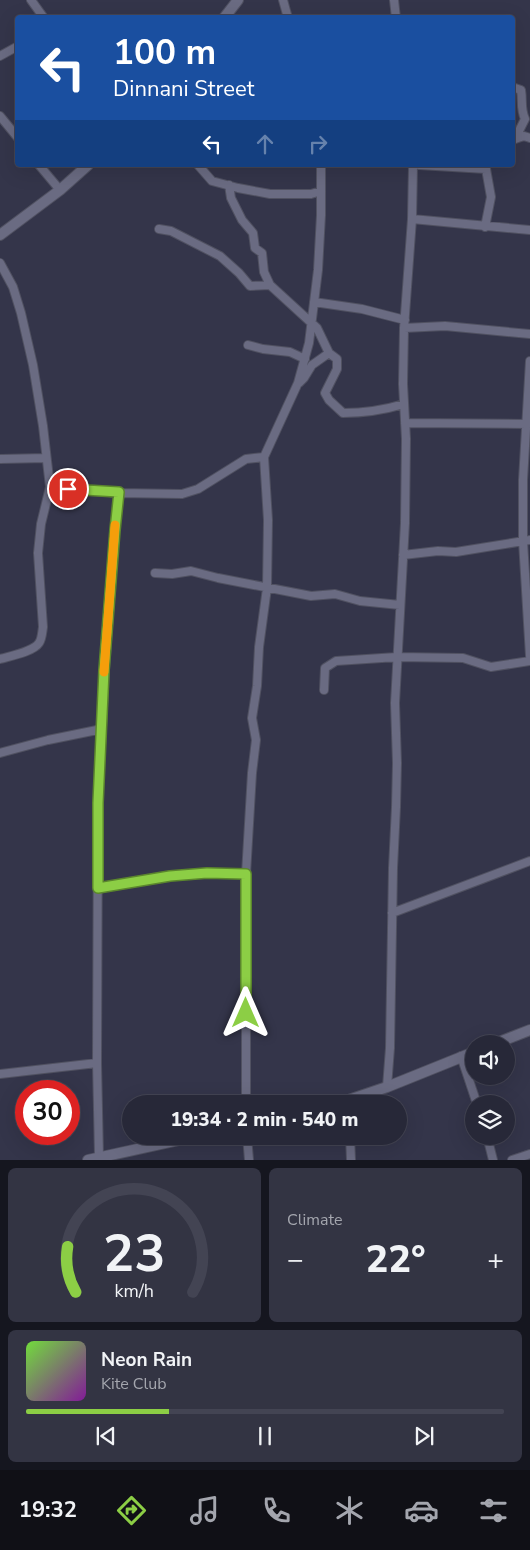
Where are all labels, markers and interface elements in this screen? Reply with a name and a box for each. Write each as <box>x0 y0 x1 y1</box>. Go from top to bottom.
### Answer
text: 100 m <box>113 29 216 76</box>
icon: left <box>30 35 95 100</box>
text: Dinnani Street <box>113 74 254 104</box>
icon: left <box>198 130 226 158</box>
icon: ahead <box>251 130 279 158</box>
icon: right <box>304 130 332 158</box>
pin <box>47 468 89 510</box>
icon: arrive <box>54 475 82 503</box>
position arrow <box>219 986 271 1038</box>
map controls <box>465 1035 515 1145</box>
button: sound <box>465 1035 515 1085</box>
speed limit sign: 30 <box>15 1080 80 1145</box>
button: layers <box>465 1095 515 1145</box>
text: 19:34 · 2 min · 540 m <box>171 1107 358 1133</box>
text: Climate <box>287 1209 342 1231</box>
text: 23 <box>103 1218 166 1289</box>
text: 22° <box>365 1234 426 1285</box>
text: − <box>287 1241 304 1279</box>
text: + <box>487 1241 504 1279</box>
text: km/h <box>115 1279 154 1303</box>
text: Neon Rain <box>101 1347 192 1373</box>
text: Kite Club <box>101 1373 167 1395</box>
icon: previous <box>92 1422 120 1450</box>
icon: pause <box>251 1422 279 1450</box>
icon: next <box>410 1422 438 1450</box>
icon: directions <box>114 1493 149 1528</box>
icon: music <box>187 1493 222 1528</box>
icon: phone <box>259 1493 294 1528</box>
icon: climate <box>332 1493 367 1528</box>
icon: car <box>404 1493 439 1528</box>
icon: filters <box>476 1493 511 1528</box>
text: 19:32 <box>19 1495 77 1525</box>

